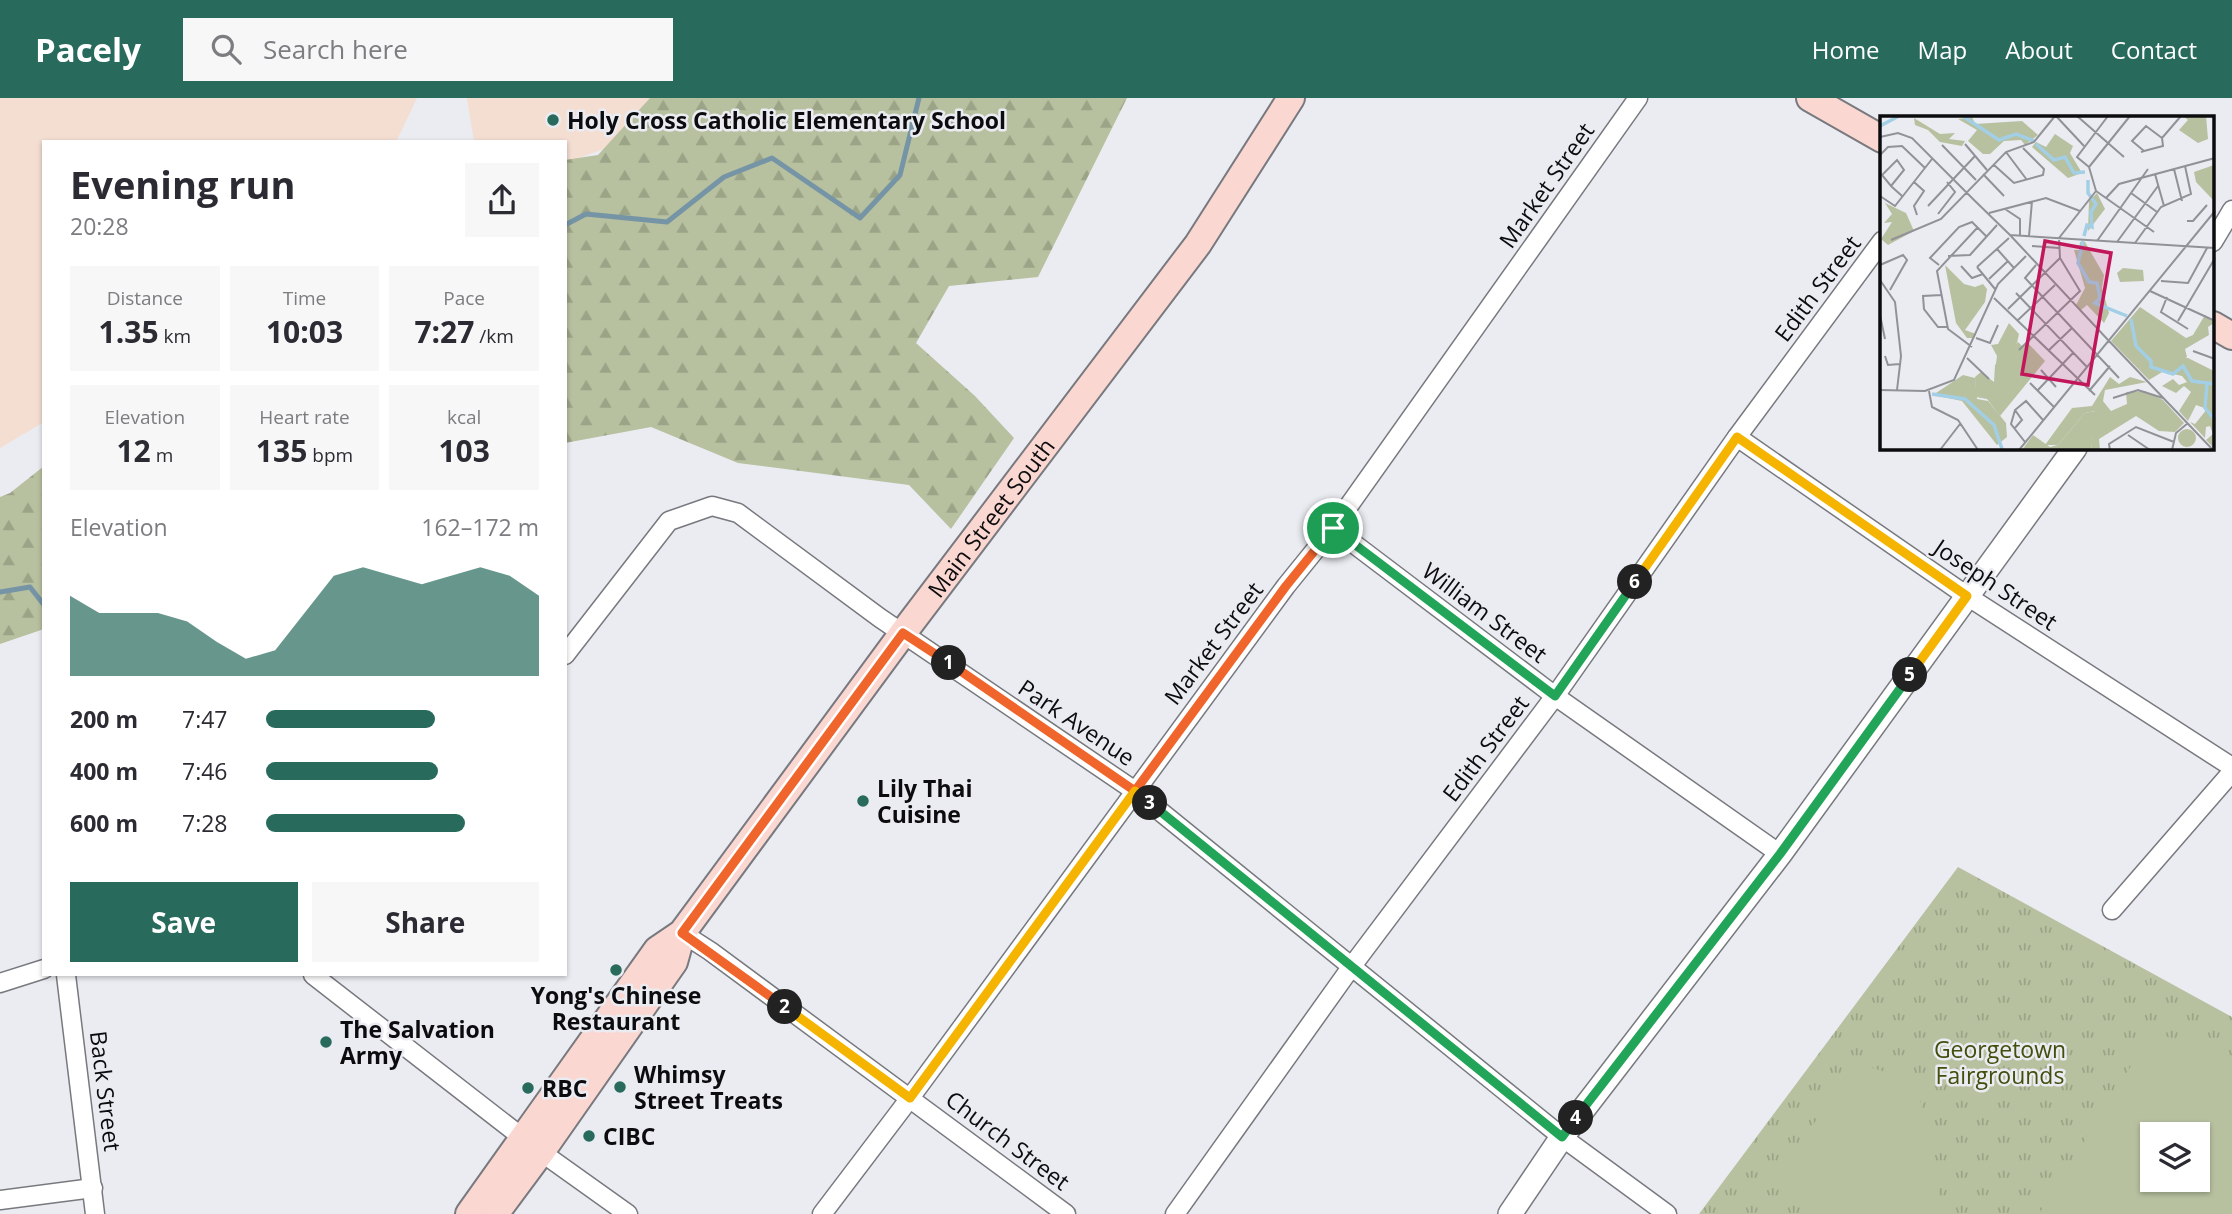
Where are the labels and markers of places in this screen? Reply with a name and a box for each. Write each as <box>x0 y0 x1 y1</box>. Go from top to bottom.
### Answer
place label: Holy Cross Catholic Elementary School <box>567 104 1006 136</box>
marker: Holy Cross Catholic Elementary School <box>545 112 561 128</box>
pin <box>1303 498 1363 558</box>
pin: 6 <box>1618 564 1652 600</box>
pin: 1 <box>932 646 967 680</box>
pin: 5 <box>1892 658 1927 692</box>
place label: Lily Thai Cuisine <box>877 772 972 830</box>
pin: 3 <box>1132 786 1168 820</box>
marker: Lily Thai Cuisine <box>855 793 871 809</box>
marker: Yong's Chinese Restaurant <box>608 962 624 978</box>
place label: Yong's Chinese Restaurant <box>531 979 701 1037</box>
pin: 2 <box>768 990 802 1024</box>
place label: The Salvation Army <box>340 1013 495 1071</box>
marker: The Salvation Army <box>318 1034 334 1050</box>
place label: Whimsy Street Treats <box>634 1058 783 1116</box>
place label: RBC <box>542 1072 587 1104</box>
marker: Whimsy Street Treats <box>612 1079 628 1095</box>
marker: RBC <box>520 1080 536 1096</box>
pin: 4 <box>1558 1100 1594 1136</box>
place label: CIBC <box>603 1120 655 1152</box>
marker: CIBC <box>581 1128 597 1144</box>

